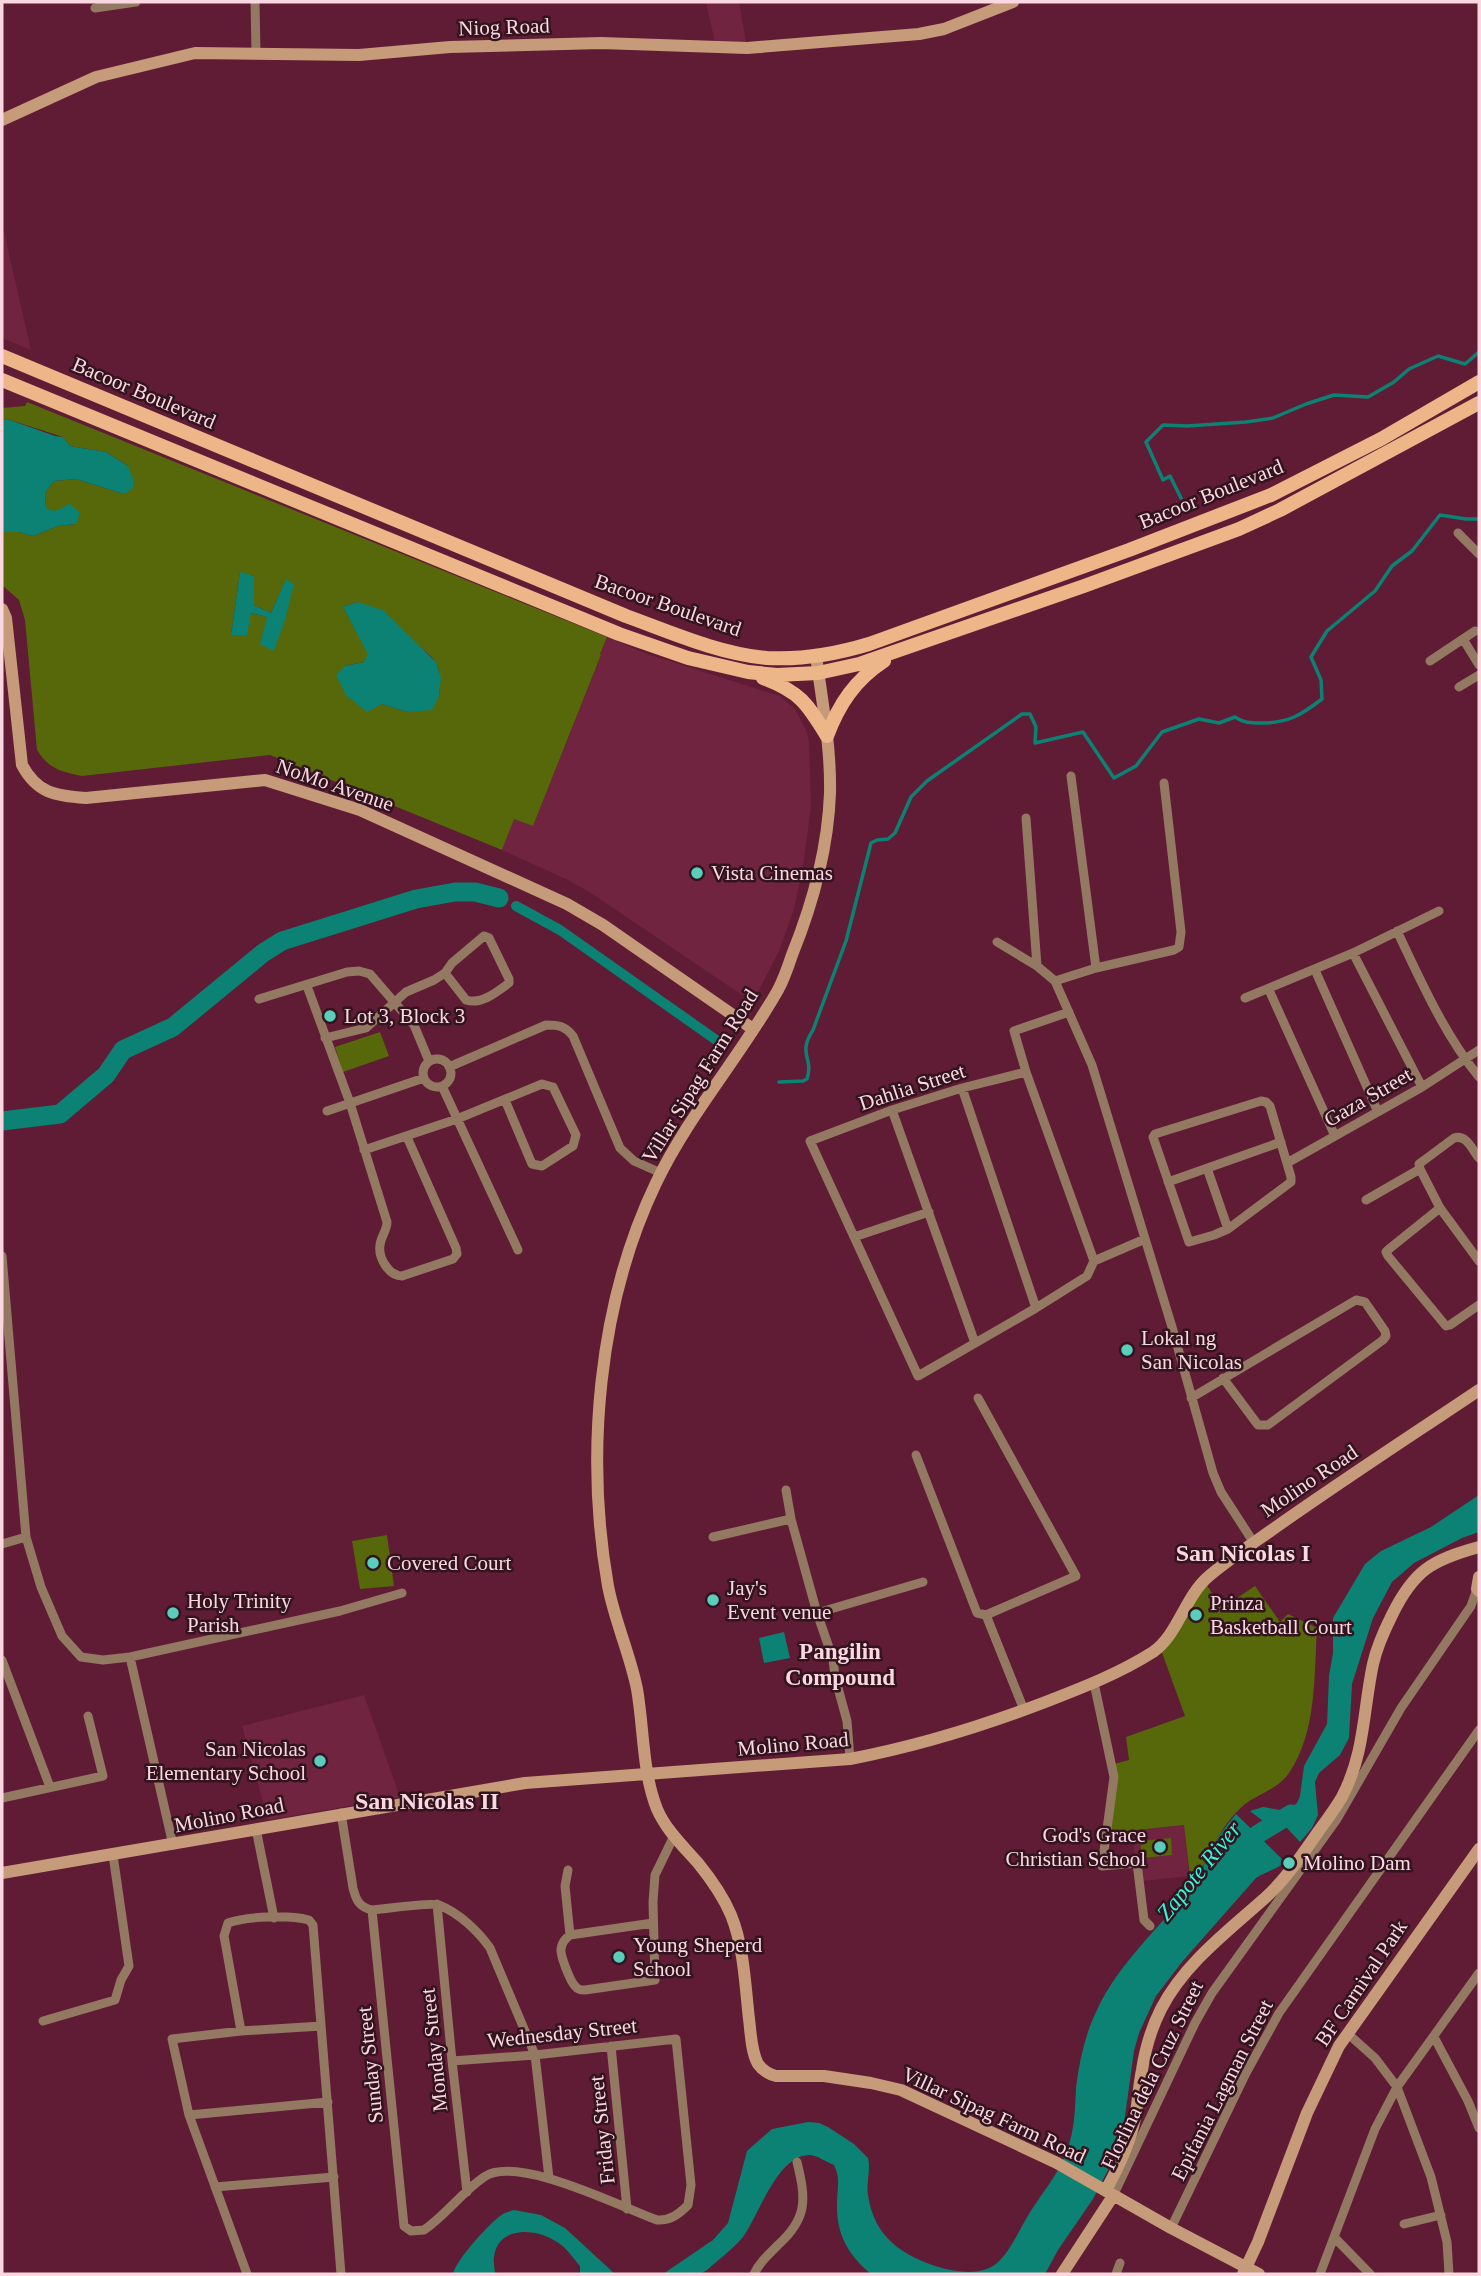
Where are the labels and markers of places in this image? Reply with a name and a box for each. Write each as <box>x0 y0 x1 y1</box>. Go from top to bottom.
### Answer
place label: Vista Cinemas <box>711 861 833 885</box>
marker: Vista Cinemas <box>689 865 705 881</box>
place label: Lot 3, Block 3 <box>344 1004 465 1028</box>
marker: Lot 3, Block 3 <box>322 1008 338 1024</box>
place label: Lokal ng San Nicolas <box>1141 1326 1242 1374</box>
marker: Lokal ng San Nicolas <box>1119 1342 1135 1358</box>
place label: Covered Court <box>387 1551 511 1575</box>
marker: Covered Court <box>365 1555 381 1571</box>
place label: Jay's Event venue <box>727 1576 831 1624</box>
place label: Holy Trinity Parish <box>187 1589 292 1637</box>
place label: Prinza Basketball Court <box>1210 1591 1352 1639</box>
marker: Jay's Event venue <box>705 1592 721 1608</box>
marker: Holy Trinity Parish <box>165 1605 181 1621</box>
marker: Prinza Basketball Court <box>1188 1607 1204 1623</box>
place label: San Nicolas Elementary School <box>146 1737 306 1785</box>
marker: San Nicolas Elementary School <box>312 1753 328 1769</box>
place label: God's Grace Christian School <box>1005 1823 1146 1871</box>
marker: God's Grace Christian School <box>1152 1839 1168 1855</box>
place label: Molino Dam <box>1303 1851 1411 1875</box>
marker: Molino Dam <box>1281 1855 1297 1871</box>
place label: Young Sheperd School <box>633 1933 763 1981</box>
marker: Young Sheperd School <box>611 1949 627 1965</box>

